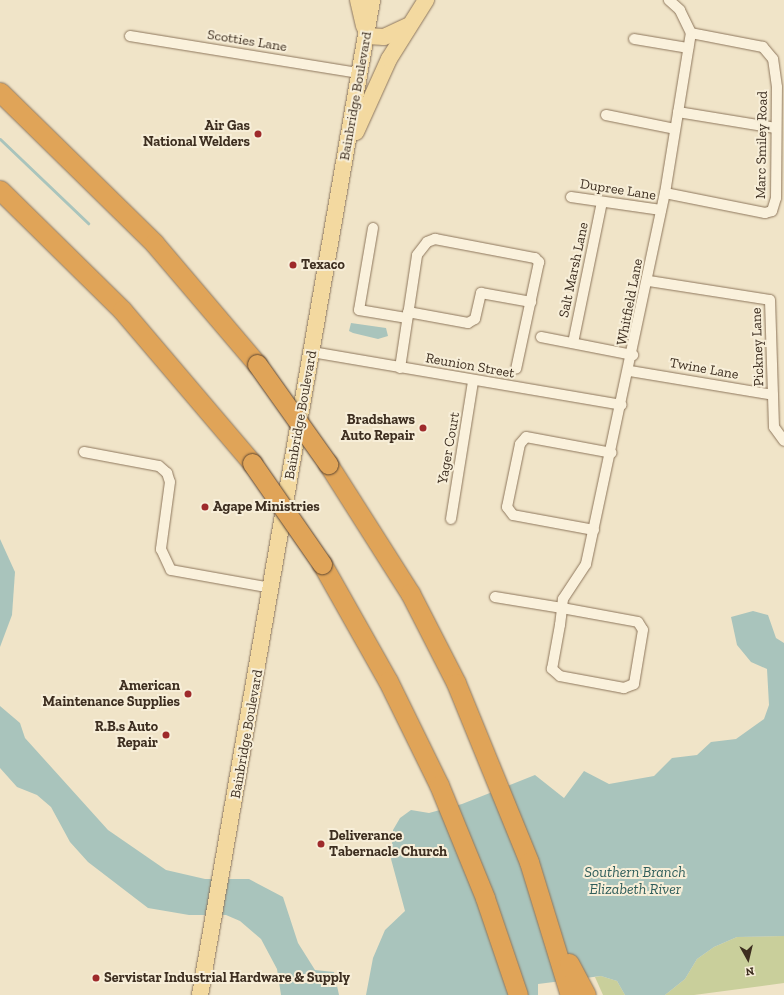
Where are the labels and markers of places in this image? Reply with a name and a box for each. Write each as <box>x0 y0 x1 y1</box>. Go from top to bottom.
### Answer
place label: Air Gas National Welders <box>142 118 250 150</box>
marker: Air Gas National Welders <box>253 129 263 139</box>
place label: Texaco <box>301 257 345 273</box>
marker: Texaco <box>288 260 298 270</box>
place label: Bradshaws Auto Repair <box>341 412 415 444</box>
marker: Bradshaws Auto Repair <box>418 423 428 433</box>
place label: Agape Ministries <box>213 499 320 515</box>
marker: Agape Ministries <box>200 502 210 512</box>
place label: American Maintenance Supplies <box>43 678 180 710</box>
marker: American Maintenance Supplies <box>183 689 193 699</box>
place label: R.B.s Auto Repair <box>94 719 158 752</box>
marker: R.B.s Auto Repair <box>161 730 171 740</box>
place label: Deliverance Tabernacle Church <box>329 828 447 860</box>
marker: Deliverance Tabernacle Church <box>316 839 326 849</box>
place label: Servistar Industrial Hardware & Supply <box>104 970 350 986</box>
marker: Servistar Industrial Hardware & Supply <box>91 973 101 983</box>

